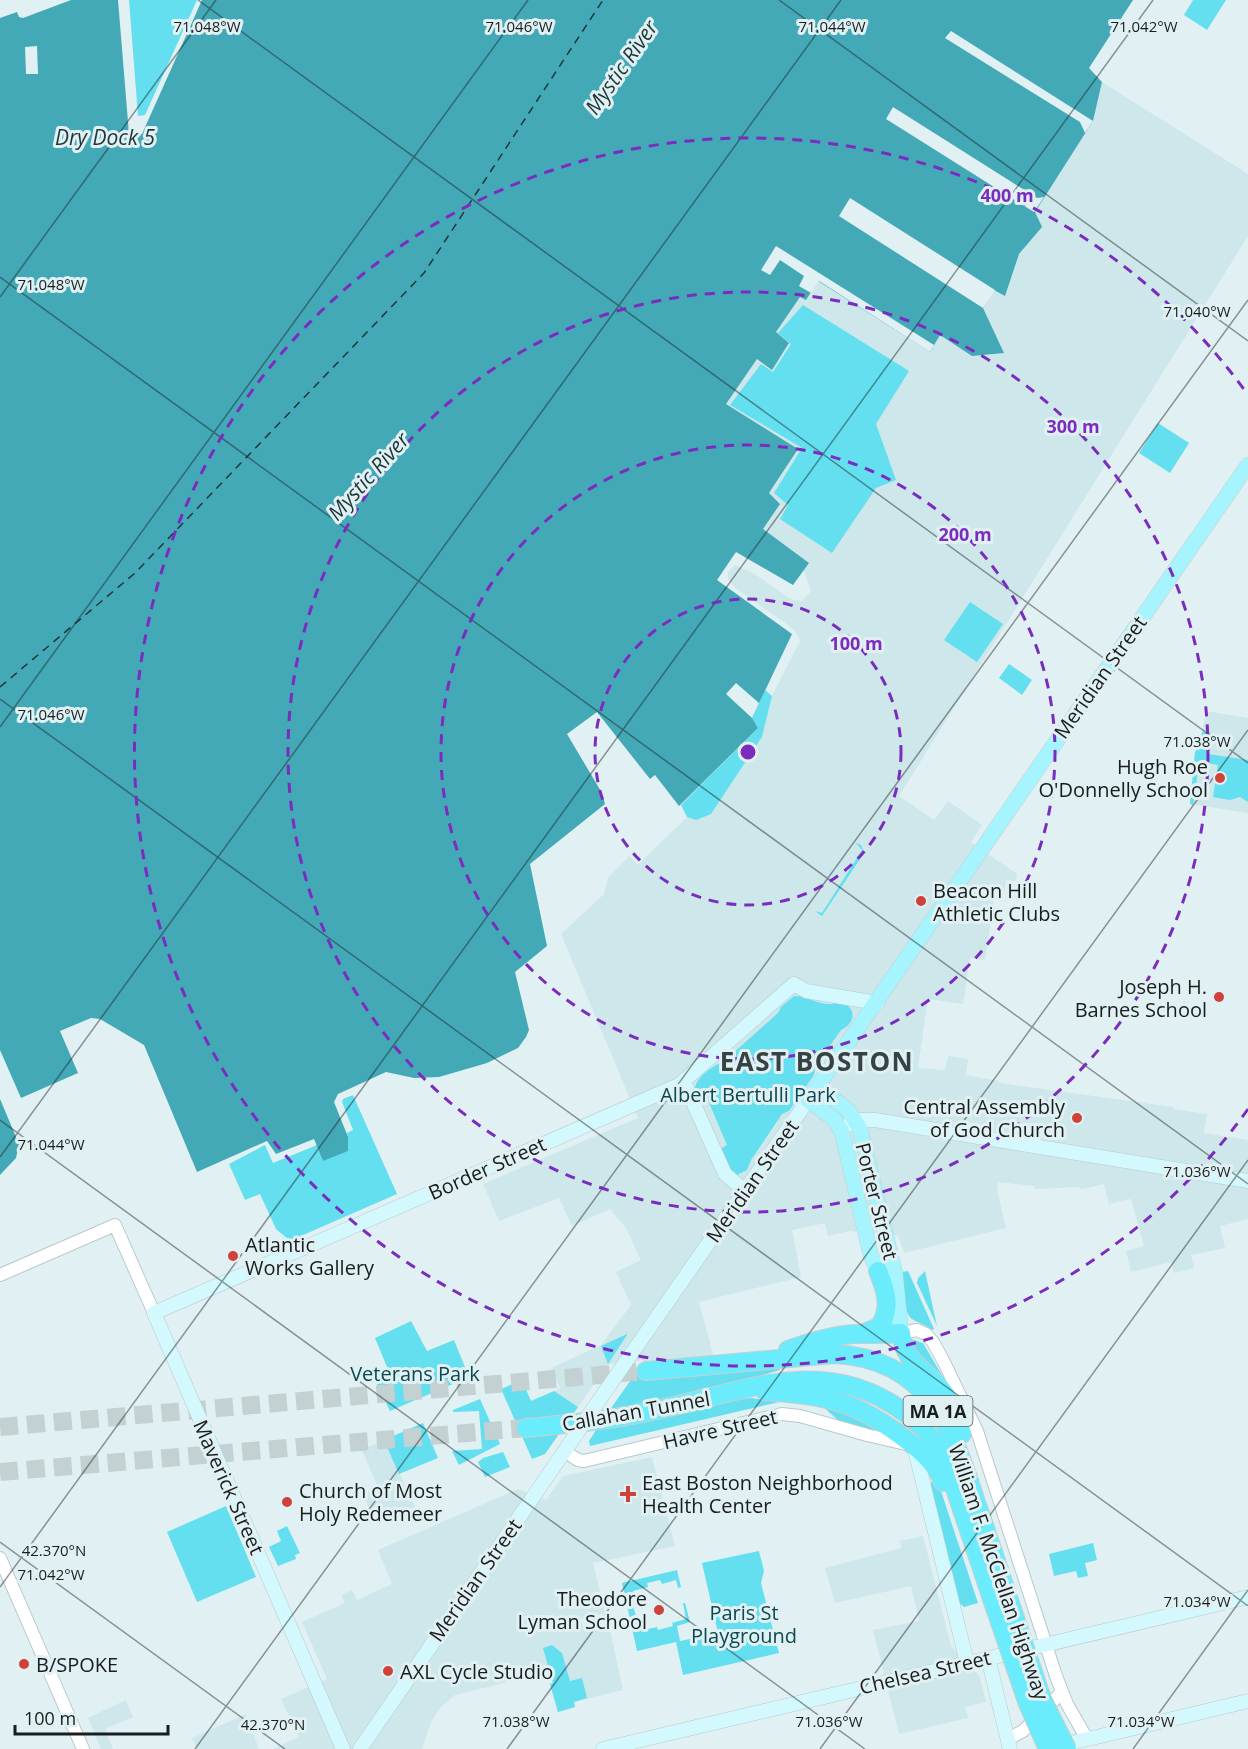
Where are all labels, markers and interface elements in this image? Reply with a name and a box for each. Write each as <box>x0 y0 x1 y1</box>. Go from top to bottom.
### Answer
water label: Mystic River <box>578 14 664 120</box>
text: 71.048°W <box>173 16 241 36</box>
text: 71.046°W <box>485 16 553 36</box>
text: 71.044°W <box>798 16 866 36</box>
text: 71.042°W <box>1110 16 1178 36</box>
water label: Dry Dock 5 <box>55 123 155 151</box>
text: 400 m <box>980 183 1034 207</box>
text: 71.048°W <box>17 274 85 294</box>
text: 71.040°W <box>1163 301 1231 321</box>
text: 300 m <box>1046 414 1100 438</box>
water label: Mystic River <box>321 426 415 526</box>
text: 200 m <box>938 522 992 546</box>
street label: Meridian Street <box>1048 610 1152 744</box>
text: 100 m <box>829 631 883 655</box>
text: 71.046°W <box>17 704 85 724</box>
text: 71.038°W <box>1163 731 1231 751</box>
centre of rings <box>738 742 758 762</box>
place label: Hugh Roe O'Donnelly School <box>1039 753 1208 803</box>
marker: Hugh Roe O'Donnelly School <box>1213 771 1227 785</box>
place label: Beacon Hill Athletic Clubs <box>933 877 1060 927</box>
marker: Beacon Hill Athletic Clubs <box>914 894 928 908</box>
place label: Joseph H. Barnes School <box>1075 973 1207 1023</box>
marker: Joseph H. Barnes School <box>1212 990 1226 1004</box>
district label: EAST BOSTON <box>720 1043 914 1079</box>
park label: Albert Bertulli Park <box>660 1081 836 1108</box>
place label: Central Assembly of God Church <box>903 1093 1066 1143</box>
marker: Central Assembly of God Church <box>1070 1111 1084 1125</box>
street label: Meridian Street <box>700 1114 804 1248</box>
street label: Border Street <box>424 1130 550 1206</box>
text: 71.044°W <box>17 1134 85 1154</box>
street label: Porter Street <box>849 1140 905 1262</box>
text: 71.036°W <box>1163 1161 1231 1181</box>
place label: Atlantic Works Gallery <box>245 1231 375 1281</box>
marker: Atlantic Works Gallery <box>226 1249 240 1263</box>
park label: Veterans Park <box>350 1360 480 1387</box>
street label: Callahan Tunnel <box>560 1385 712 1437</box>
road number: MA 1A <box>904 1396 972 1426</box>
street label: Havre Street <box>660 1403 780 1455</box>
street label: Maverick Street <box>187 1415 271 1559</box>
street label: William F. McClellan Highway <box>942 1440 1056 1704</box>
place label: East Boston Neighborhood Health Center <box>642 1469 893 1519</box>
place label: Church of Most Holy Redemeer <box>299 1477 442 1527</box>
marker: East Boston Neighborhood Health Center <box>619 1485 637 1503</box>
marker: Church of Most Holy Redemeer <box>280 1495 294 1509</box>
street label: Meridian Street <box>423 1513 527 1647</box>
text: 42.370°N <box>22 1540 86 1560</box>
text: 71.042°W <box>17 1564 85 1584</box>
place label: Theodore Lyman School <box>518 1585 647 1635</box>
text: 71.034°W <box>1163 1591 1231 1611</box>
park label: Paris St Playground <box>691 1599 797 1649</box>
marker: Theodore Lyman School <box>652 1603 666 1617</box>
street label: Chelsea Street <box>857 1644 993 1700</box>
place label: B/SPOKE <box>36 1651 118 1678</box>
marker: B/SPOKE <box>17 1657 31 1671</box>
place label: AXL Cycle Studio <box>400 1658 553 1685</box>
marker: AXL Cycle Studio <box>381 1664 395 1678</box>
scale bar <box>15 1698 168 1736</box>
text: 100 m <box>24 1706 76 1730</box>
text: 71.038°W <box>482 1711 550 1731</box>
text: 71.036°W <box>795 1711 863 1731</box>
text: 71.034°W <box>1107 1711 1175 1731</box>
text: 42.370°N <box>241 1714 305 1734</box>

